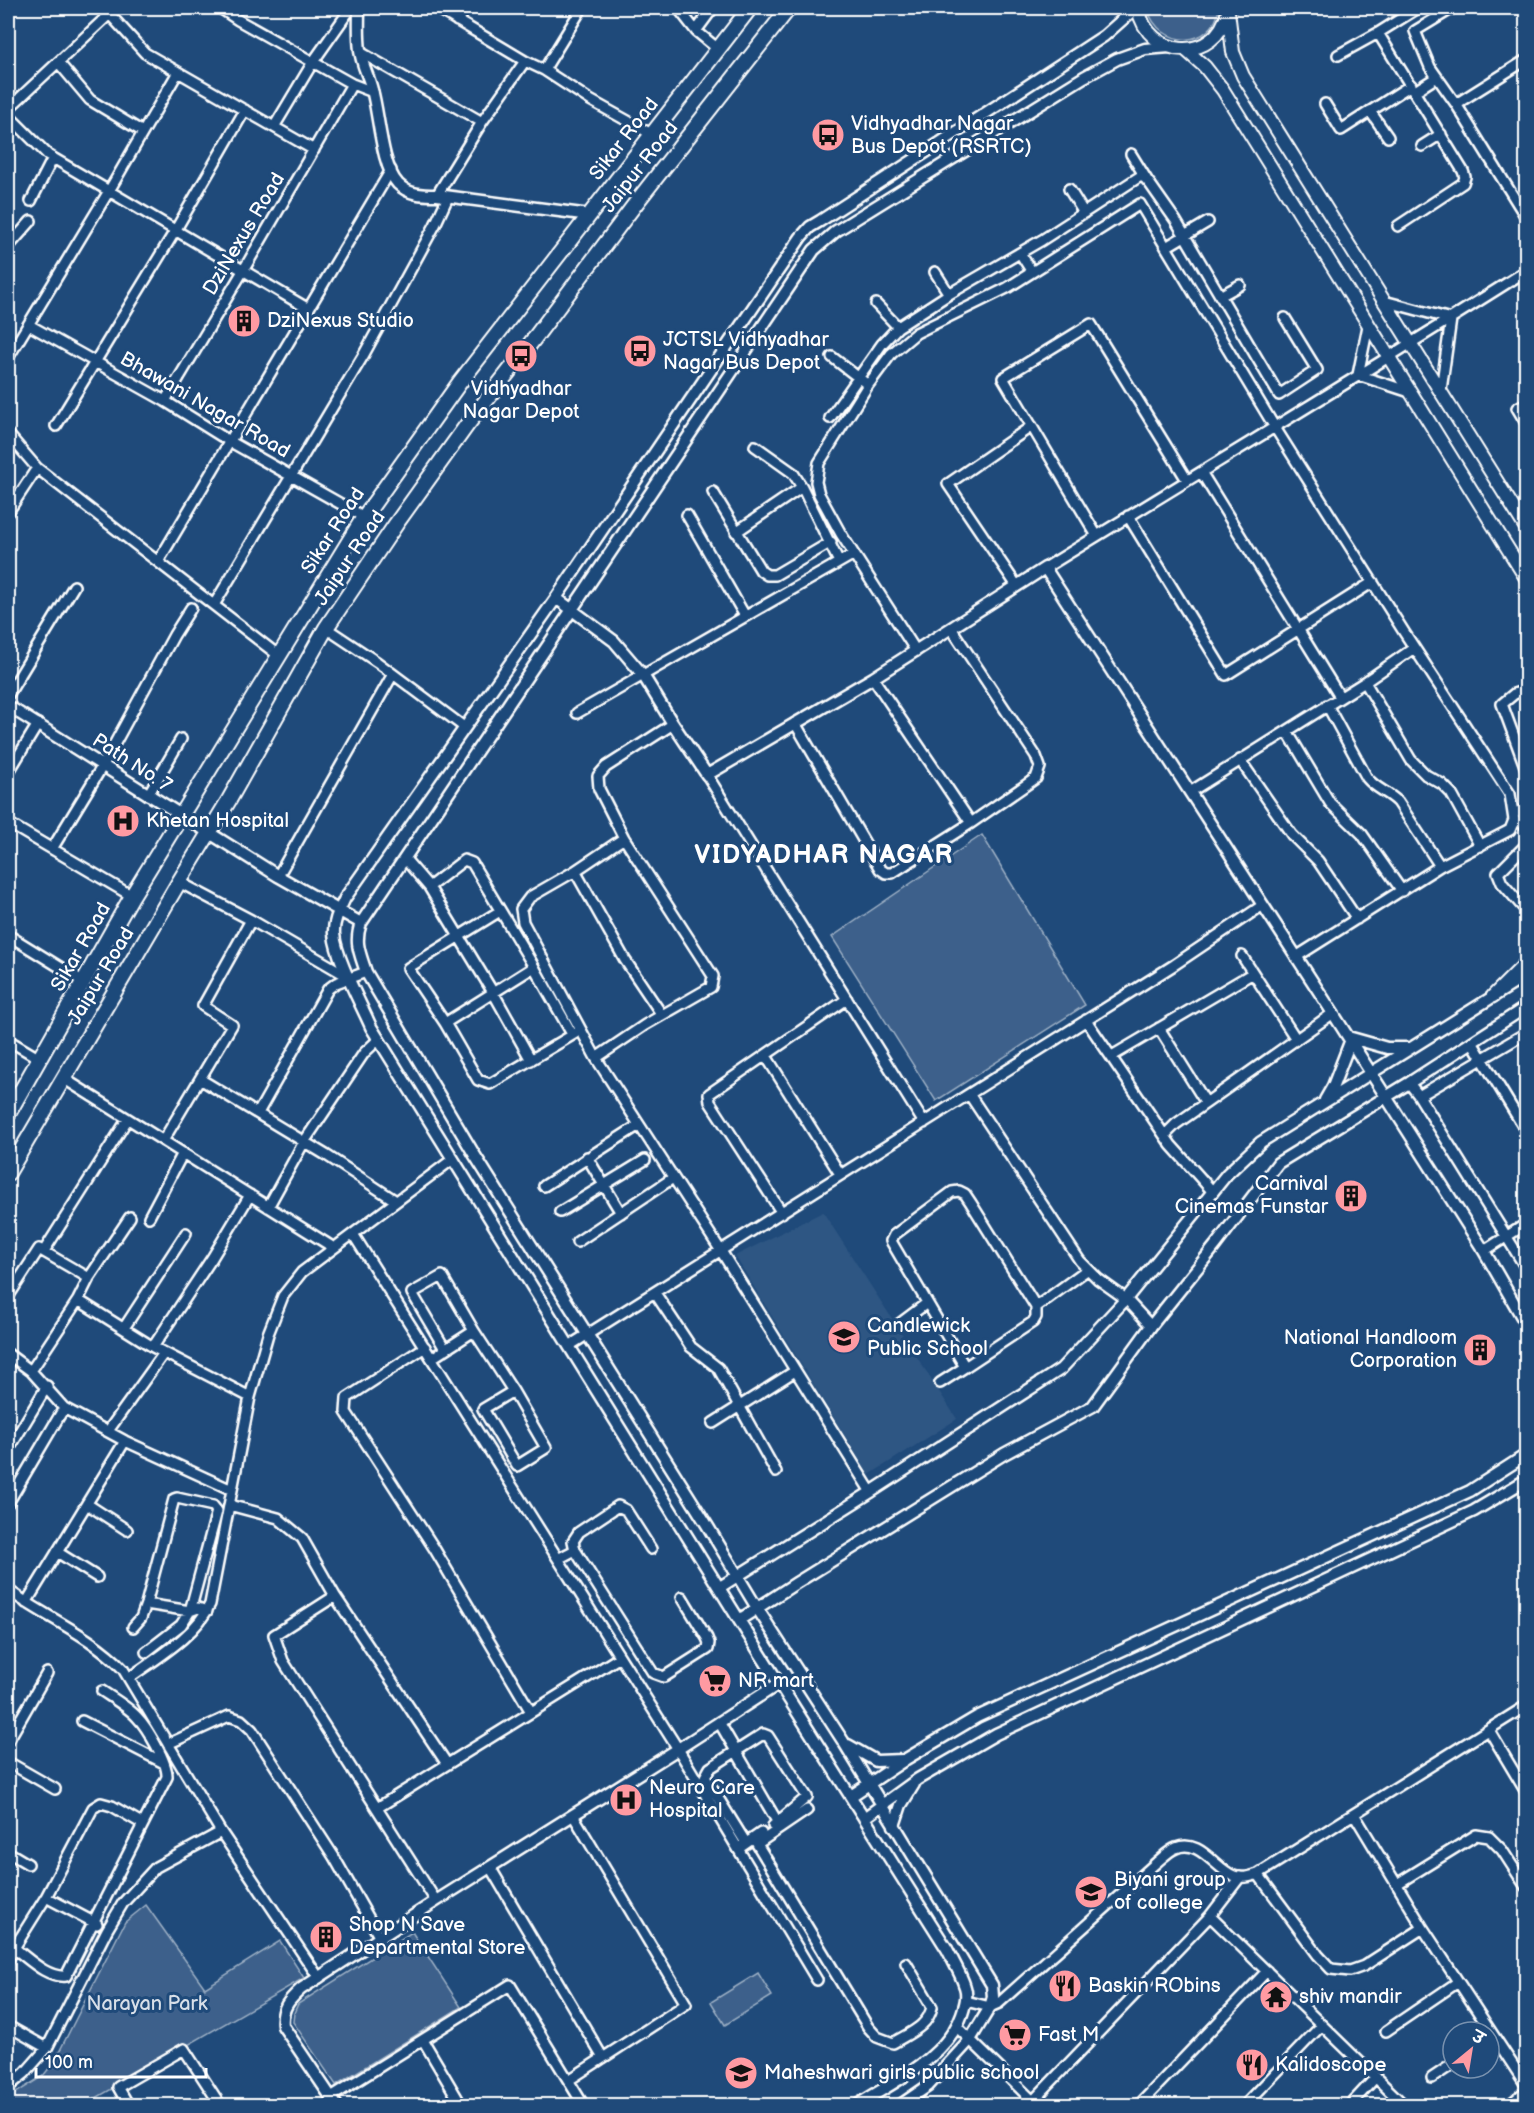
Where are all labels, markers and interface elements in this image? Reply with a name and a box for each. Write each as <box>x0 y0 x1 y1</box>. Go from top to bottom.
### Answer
street label: Sikar Road <box>584 93 664 185</box>
place label: Vidhyadhar Nagar Bus Depot (RSRTC) <box>851 112 1032 159</box>
street label: Jaipur Road <box>597 116 683 218</box>
bus stop icon: Vidhyadhar Nagar Bus Depot (RSRTC) <box>810 117 846 153</box>
street label: DziNexus Road <box>198 168 290 300</box>
building icon: DziNexus Studio <box>226 303 262 339</box>
place label: DziNexus Studio <box>267 309 414 333</box>
place label: JCTSL Vidhyadhar Nagar Bus Depot <box>663 328 829 375</box>
bus stop icon: JCTSL Vidhyadhar Nagar Bus Depot <box>622 333 658 369</box>
bus stop icon: Vidhyadhar Nagar Depot <box>503 338 539 374</box>
street label: Bhawani Nagar Road <box>116 347 294 463</box>
place label: Vidhyadhar Nagar Depot <box>463 377 579 424</box>
street label: Sikar Road <box>296 483 370 579</box>
street label: Jaipur Road <box>309 506 391 610</box>
street label: Path No. 7 <box>88 728 176 798</box>
hospital icon: Khetan Hospital <box>105 803 141 839</box>
place label: Khetan Hospital <box>146 809 289 833</box>
district label: VIDYADHAR NAGAR <box>694 840 954 871</box>
street label: Sikar Road <box>46 898 116 996</box>
street label: Jaipur Road <box>62 923 140 1029</box>
place label: Carnival Cinemas Funstar <box>1175 1172 1329 1219</box>
building icon: Carnival Cinemas Funstar <box>1333 1178 1369 1214</box>
place label: Candlewick Public School <box>867 1314 988 1361</box>
school or university icon: Candlewick Public School <box>826 1319 862 1355</box>
place label: National Handloom Corporation <box>1284 1326 1457 1373</box>
building icon: National Handloom Corporation <box>1462 1332 1498 1368</box>
supermarket icon: NR mart <box>697 1663 733 1699</box>
place label: NR mart <box>738 1669 814 1693</box>
place label: Neuro Care Hospital <box>649 1776 755 1823</box>
hospital icon: Neuro Care Hospital <box>608 1782 644 1818</box>
place label: Biyani group of college <box>1114 1868 1226 1915</box>
school or university icon: Biyani group of college <box>1073 1874 1109 1910</box>
place label: Shop N Save Departmental Store <box>349 1913 525 1960</box>
building icon: Shop N Save Departmental Store <box>308 1919 344 1955</box>
restaurant icon: Baskin RObins <box>1047 1968 1083 2004</box>
place label: Baskin RObins <box>1088 1974 1221 1998</box>
temple icon: shiv mandir <box>1258 1979 1294 2015</box>
place label: shiv mandir <box>1299 1985 1402 2009</box>
park label: Narayan Park <box>86 1992 208 2016</box>
supermarket icon: Fast M <box>997 2017 1033 2053</box>
north arrow <box>1441 2020 1501 2080</box>
place label: Fast M <box>1038 2023 1099 2047</box>
text: उ <box>1467 2026 1488 2050</box>
scale bar <box>36 2041 206 2079</box>
restaurant icon: Kalidoscope <box>1234 2047 1270 2083</box>
text: 100 m <box>45 2052 93 2073</box>
place label: Kalidoscope <box>1275 2053 1386 2077</box>
school or university icon: Maheshwari girls public school <box>723 2055 759 2091</box>
place label: Maheshwari girls public school <box>764 2061 1039 2085</box>

